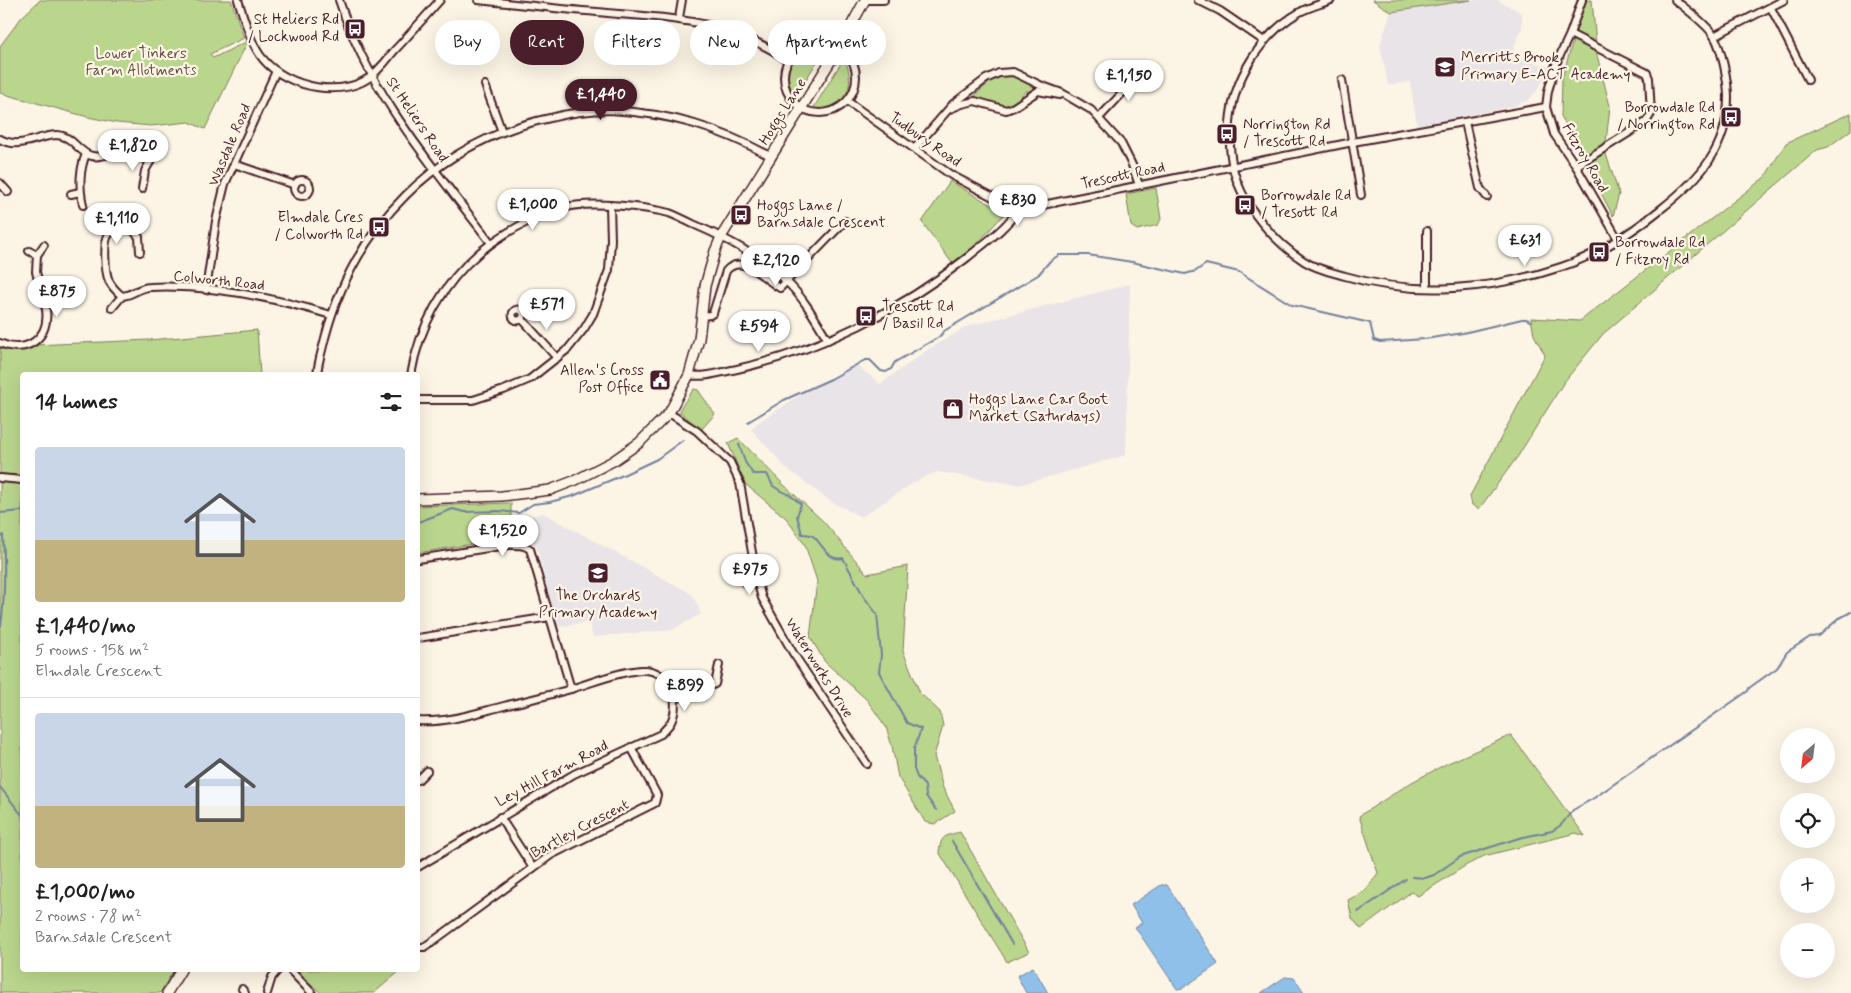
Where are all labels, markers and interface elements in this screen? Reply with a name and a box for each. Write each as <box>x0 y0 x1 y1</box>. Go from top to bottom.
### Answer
place label: St Heliers Rd / Lockwood Rd <box>248 10 339 47</box>
bus stop icon: St Heliers Rd / Lockwood Rd <box>343 17 367 41</box>
chip: Buy <box>435 20 500 65</box>
chip: Rent <box>510 20 584 65</box>
chip: Filters <box>594 20 680 65</box>
chip: New <box>690 20 758 65</box>
chip: Apartment <box>768 20 886 65</box>
park label: Lower Tinkers Farm Allotments <box>85 44 197 81</box>
place label: Merritts Brook Primary E-ACT Academy <box>1461 48 1630 85</box>
school or university icon: Merritts Brook Primary E-ACT Academy <box>1433 55 1457 79</box>
pin: £1,150 <box>1088 59 1170 102</box>
text: £1,150 <box>1106 65 1152 86</box>
street label: St Heliers Road <box>381 73 453 167</box>
street label: Hoggs Lane <box>755 75 812 150</box>
pin: £1,440 <box>560 78 642 121</box>
text: £1,440 <box>576 84 626 105</box>
place label: Borrowdale Rd / Norrington Rd <box>1617 98 1715 136</box>
street label: Wasdale Road <box>204 101 256 189</box>
bus stop icon: Borrowdale Rd / Norrington Rd <box>1719 105 1743 129</box>
street label: Tudbury Road <box>885 108 965 172</box>
place label: Norrington Rd / Trescott Rd <box>1243 115 1331 152</box>
street label: Fitzroy Road <box>1557 119 1613 197</box>
bus stop icon: Norrington Rd / Trescott Rd <box>1215 122 1239 146</box>
pin: £1,820 <box>92 130 174 172</box>
text: £1,820 <box>108 135 158 156</box>
street label: Trescott Road <box>1079 157 1167 195</box>
pin: £830 <box>988 184 1048 227</box>
place label: Borrowdale Rd / Tresott Rd <box>1261 186 1351 223</box>
pin: £1,000 <box>492 188 574 231</box>
text: £830 <box>1000 190 1036 211</box>
bus stop icon: Borrowdale Rd / Tresott Rd <box>1233 193 1257 217</box>
text: £1,000 <box>508 194 558 215</box>
place label: Hoggs Lane / Barnsdale Crescent <box>757 196 886 233</box>
pin: £1,110 <box>76 202 158 245</box>
bus stop icon: Hoggs Lane / Barnsdale Crescent <box>729 203 753 227</box>
text: £1,110 <box>95 208 139 229</box>
place label: Elmdale Cres / Colworth Rd <box>274 208 363 245</box>
bus stop icon: Elmdale Cres / Colworth Rd <box>367 215 391 239</box>
pin: £631 <box>1495 224 1555 267</box>
text: £631 <box>1509 230 1541 251</box>
place label: Borrowdale Rd / Fitzroy Rd <box>1615 233 1705 270</box>
bus stop icon: Borrowdale Rd / Fitzroy Rd <box>1587 240 1611 264</box>
pin: £2,120 <box>735 244 817 287</box>
text: £2,120 <box>752 250 800 271</box>
street label: Colworth Road <box>172 266 266 296</box>
pin: £875 <box>27 276 87 318</box>
text: £875 <box>38 281 76 302</box>
pin: £571 <box>517 288 577 331</box>
text: £571 <box>529 294 565 315</box>
place label: Trescott Rd / Basil Rd <box>882 297 954 334</box>
bus stop icon: Trescott Rd / Basil Rd <box>854 304 878 328</box>
pin: £594 <box>729 310 789 353</box>
text: £594 <box>739 316 779 337</box>
place label: Allen's Cross Post Office <box>560 361 644 398</box>
public building icon: Allen's Cross Post Office <box>648 368 672 392</box>
text: 14 homes <box>35 388 118 416</box>
icon: filters <box>377 388 405 416</box>
place label: Hoggs Lane Car Boot Market (Saturdays) <box>969 390 1108 427</box>
shop icon: Hoggs Lane Car Boot Market (Saturdays) <box>941 397 965 421</box>
icon: home <box>175 480 265 570</box>
pin: £1,520 <box>462 514 544 557</box>
text: £1,520 <box>479 520 527 541</box>
pin: £975 <box>720 554 780 596</box>
text: £975 <box>732 559 768 580</box>
school or university icon: The Orchards Primary Academy <box>586 561 610 585</box>
place label: The Orchards Primary Academy <box>539 586 657 623</box>
text: £1,440/mo <box>35 612 135 640</box>
street label: Waterworks Drive <box>780 614 858 722</box>
text: 5 rooms · 158 m² <box>35 640 149 661</box>
text: Elmdale Crescent <box>35 661 162 682</box>
pin: £899 <box>655 670 715 712</box>
text: £899 <box>666 675 704 696</box>
north arrow <box>1780 728 1835 782</box>
map controls <box>1780 728 1835 978</box>
street label: Ley Hill Farm Road <box>492 736 612 812</box>
icon: home <box>175 745 265 835</box>
button: locate <box>1780 793 1835 848</box>
street label: Bartley Crescent <box>527 795 633 863</box>
button: + <box>1780 858 1835 913</box>
text: £1,000/mo <box>35 878 135 906</box>
text: 2 rooms · 78 m² <box>35 906 142 927</box>
button: − <box>1780 923 1835 978</box>
text: Barnsdale Crescent <box>35 927 172 948</box>

